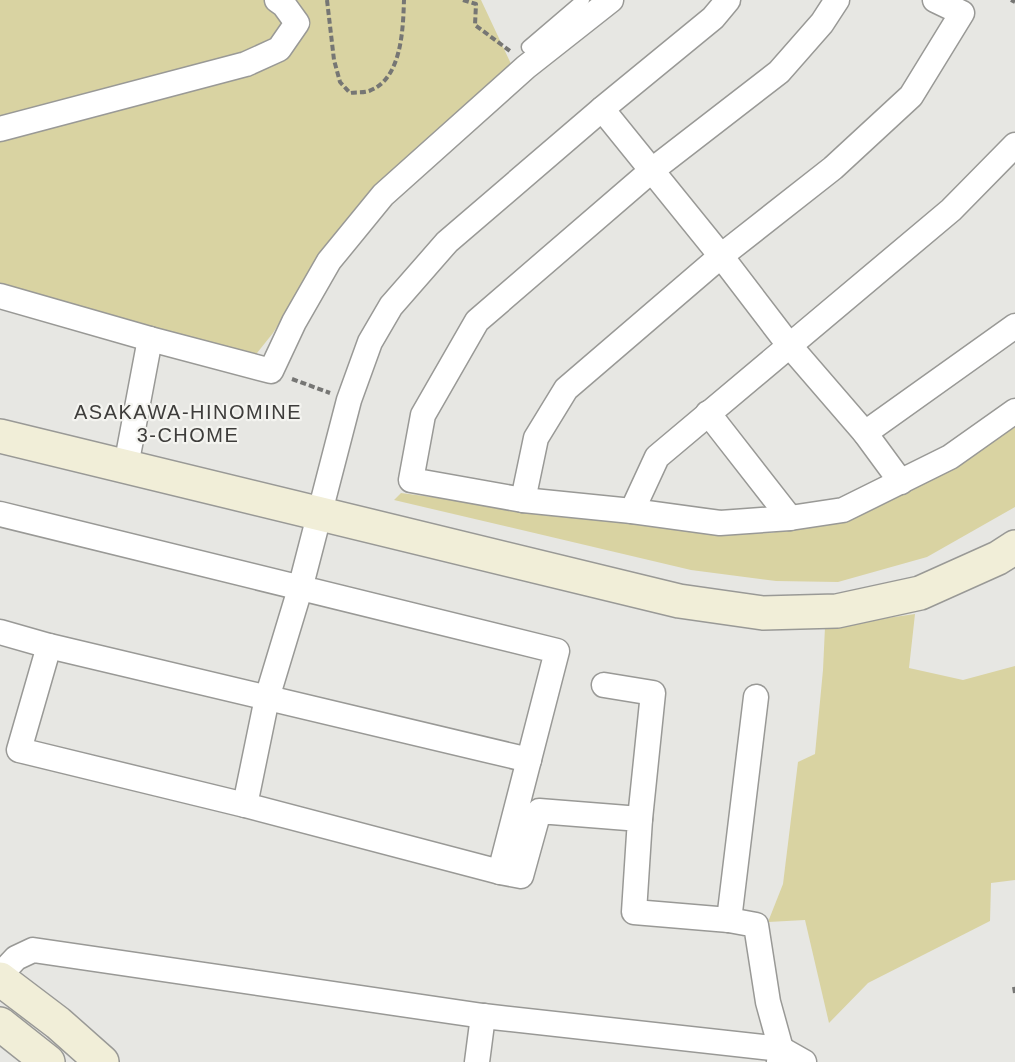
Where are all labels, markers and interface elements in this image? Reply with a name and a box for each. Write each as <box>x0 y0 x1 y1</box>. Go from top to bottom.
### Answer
district label: ASAKAWA-HINOMINE 3-CHOME <box>74 401 302 446</box>

